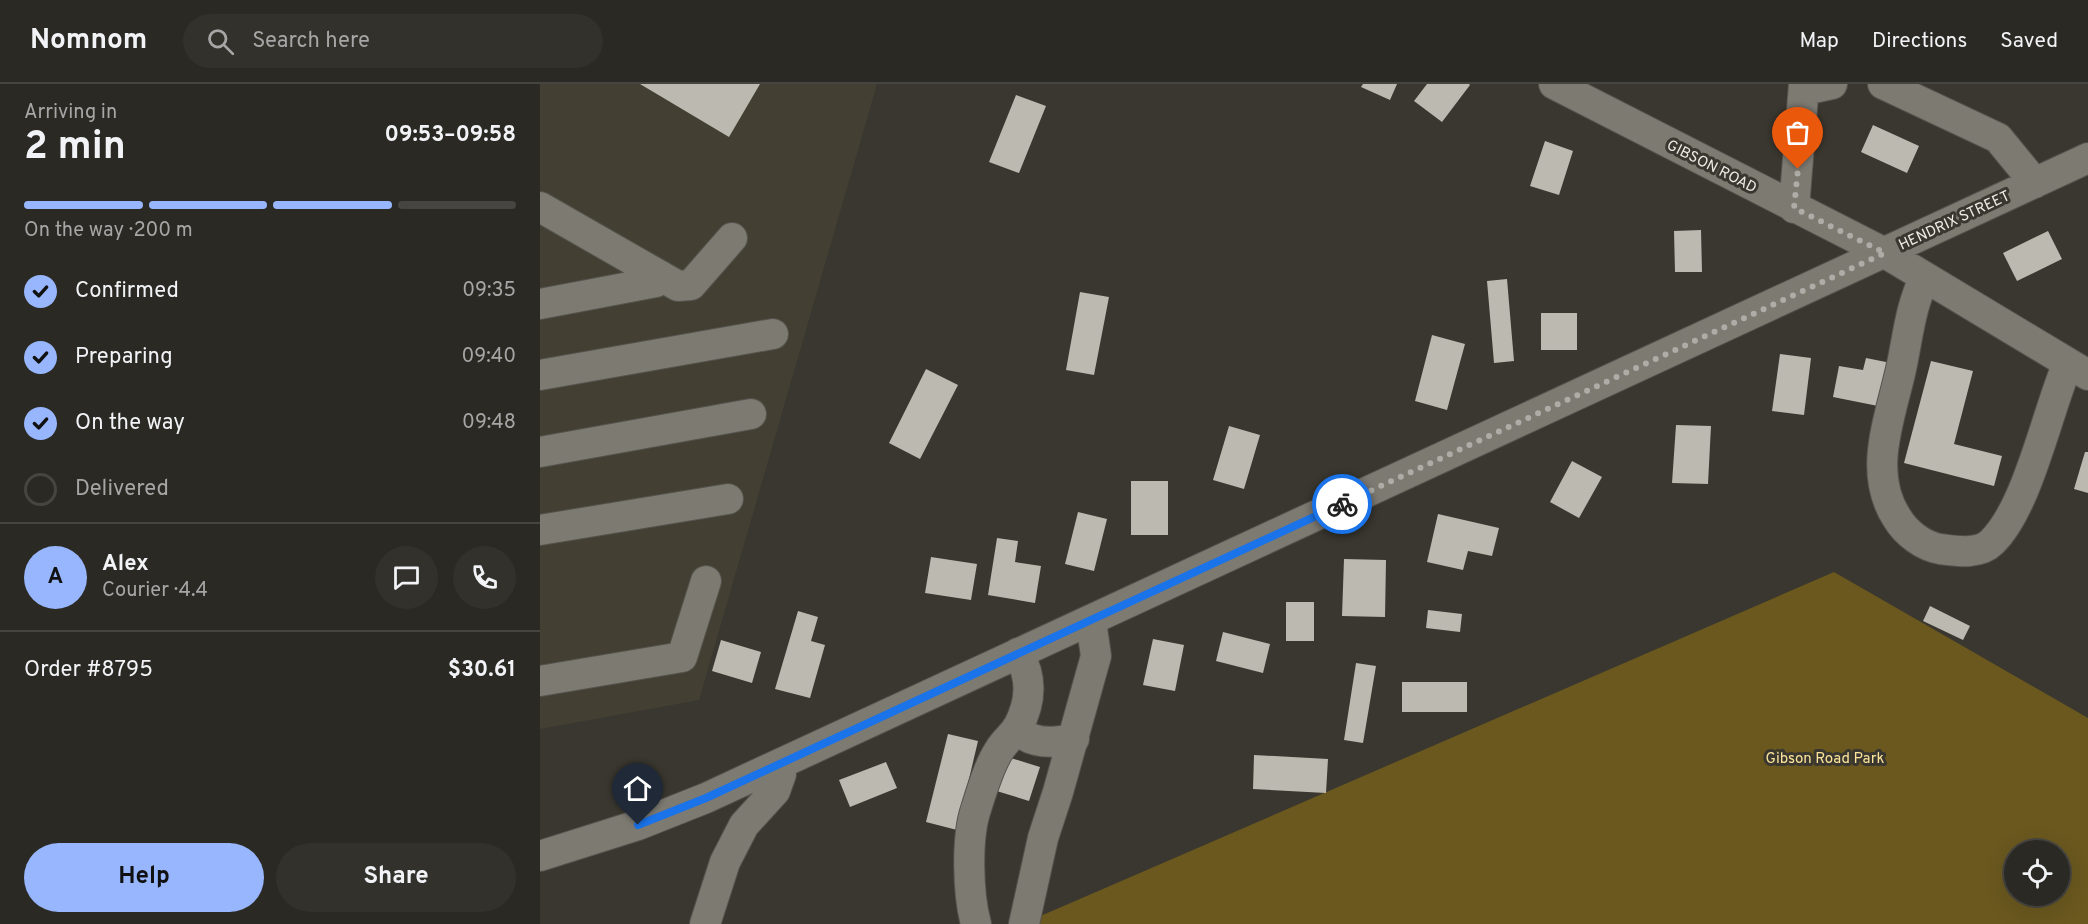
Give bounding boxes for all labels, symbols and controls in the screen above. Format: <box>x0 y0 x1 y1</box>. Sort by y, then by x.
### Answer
search box <box>183 14 603 68</box>
text: Nomnom <box>30 23 147 59</box>
icon: search <box>204 25 237 58</box>
text: Search here <box>252 28 370 55</box>
text: Map <box>1799 28 1839 55</box>
text: Directions <box>1872 28 1967 55</box>
text: Saved <box>2000 28 2058 55</box>
text: Arriving in <box>24 100 117 126</box>
pin <box>1772 107 1823 169</box>
icon: bag <box>1781 116 1814 149</box>
text: 09:53–09:58 <box>385 122 516 149</box>
text: 2 min <box>24 124 126 173</box>
street label: GIBSON ROAD <box>1663 136 1760 198</box>
street label: HENDRIX STREET <box>1896 187 2013 255</box>
text: On the way · 200 m <box>24 218 193 244</box>
icon: check <box>24 275 57 308</box>
text: Confirmed <box>75 278 179 305</box>
text: 09:35 <box>462 278 516 304</box>
icon: check <box>24 341 57 374</box>
text: Preparing <box>75 344 173 371</box>
text: 09:40 <box>461 344 516 370</box>
icon: check <box>24 407 57 440</box>
text: On the way <box>75 410 185 437</box>
text: 09:48 <box>462 410 516 436</box>
courier <box>1312 474 1372 534</box>
text: Delivered <box>75 476 169 503</box>
icon: bike <box>1326 488 1359 521</box>
button: chat <box>375 546 438 609</box>
button: phone <box>453 546 516 609</box>
text: Alex <box>102 551 149 578</box>
text: A <box>48 564 63 591</box>
text: Courier · 4.4 <box>102 578 208 604</box>
text: Order #8795 <box>24 657 153 684</box>
text: $30.61 <box>448 657 516 684</box>
park label: Gibson Road Park <box>1766 750 1884 769</box>
pin <box>612 763 663 825</box>
icon: home <box>621 772 654 805</box>
map controls <box>2004 840 2070 906</box>
button: locate <box>2004 840 2070 906</box>
button: Help <box>24 843 264 912</box>
button: Share <box>276 843 516 912</box>

